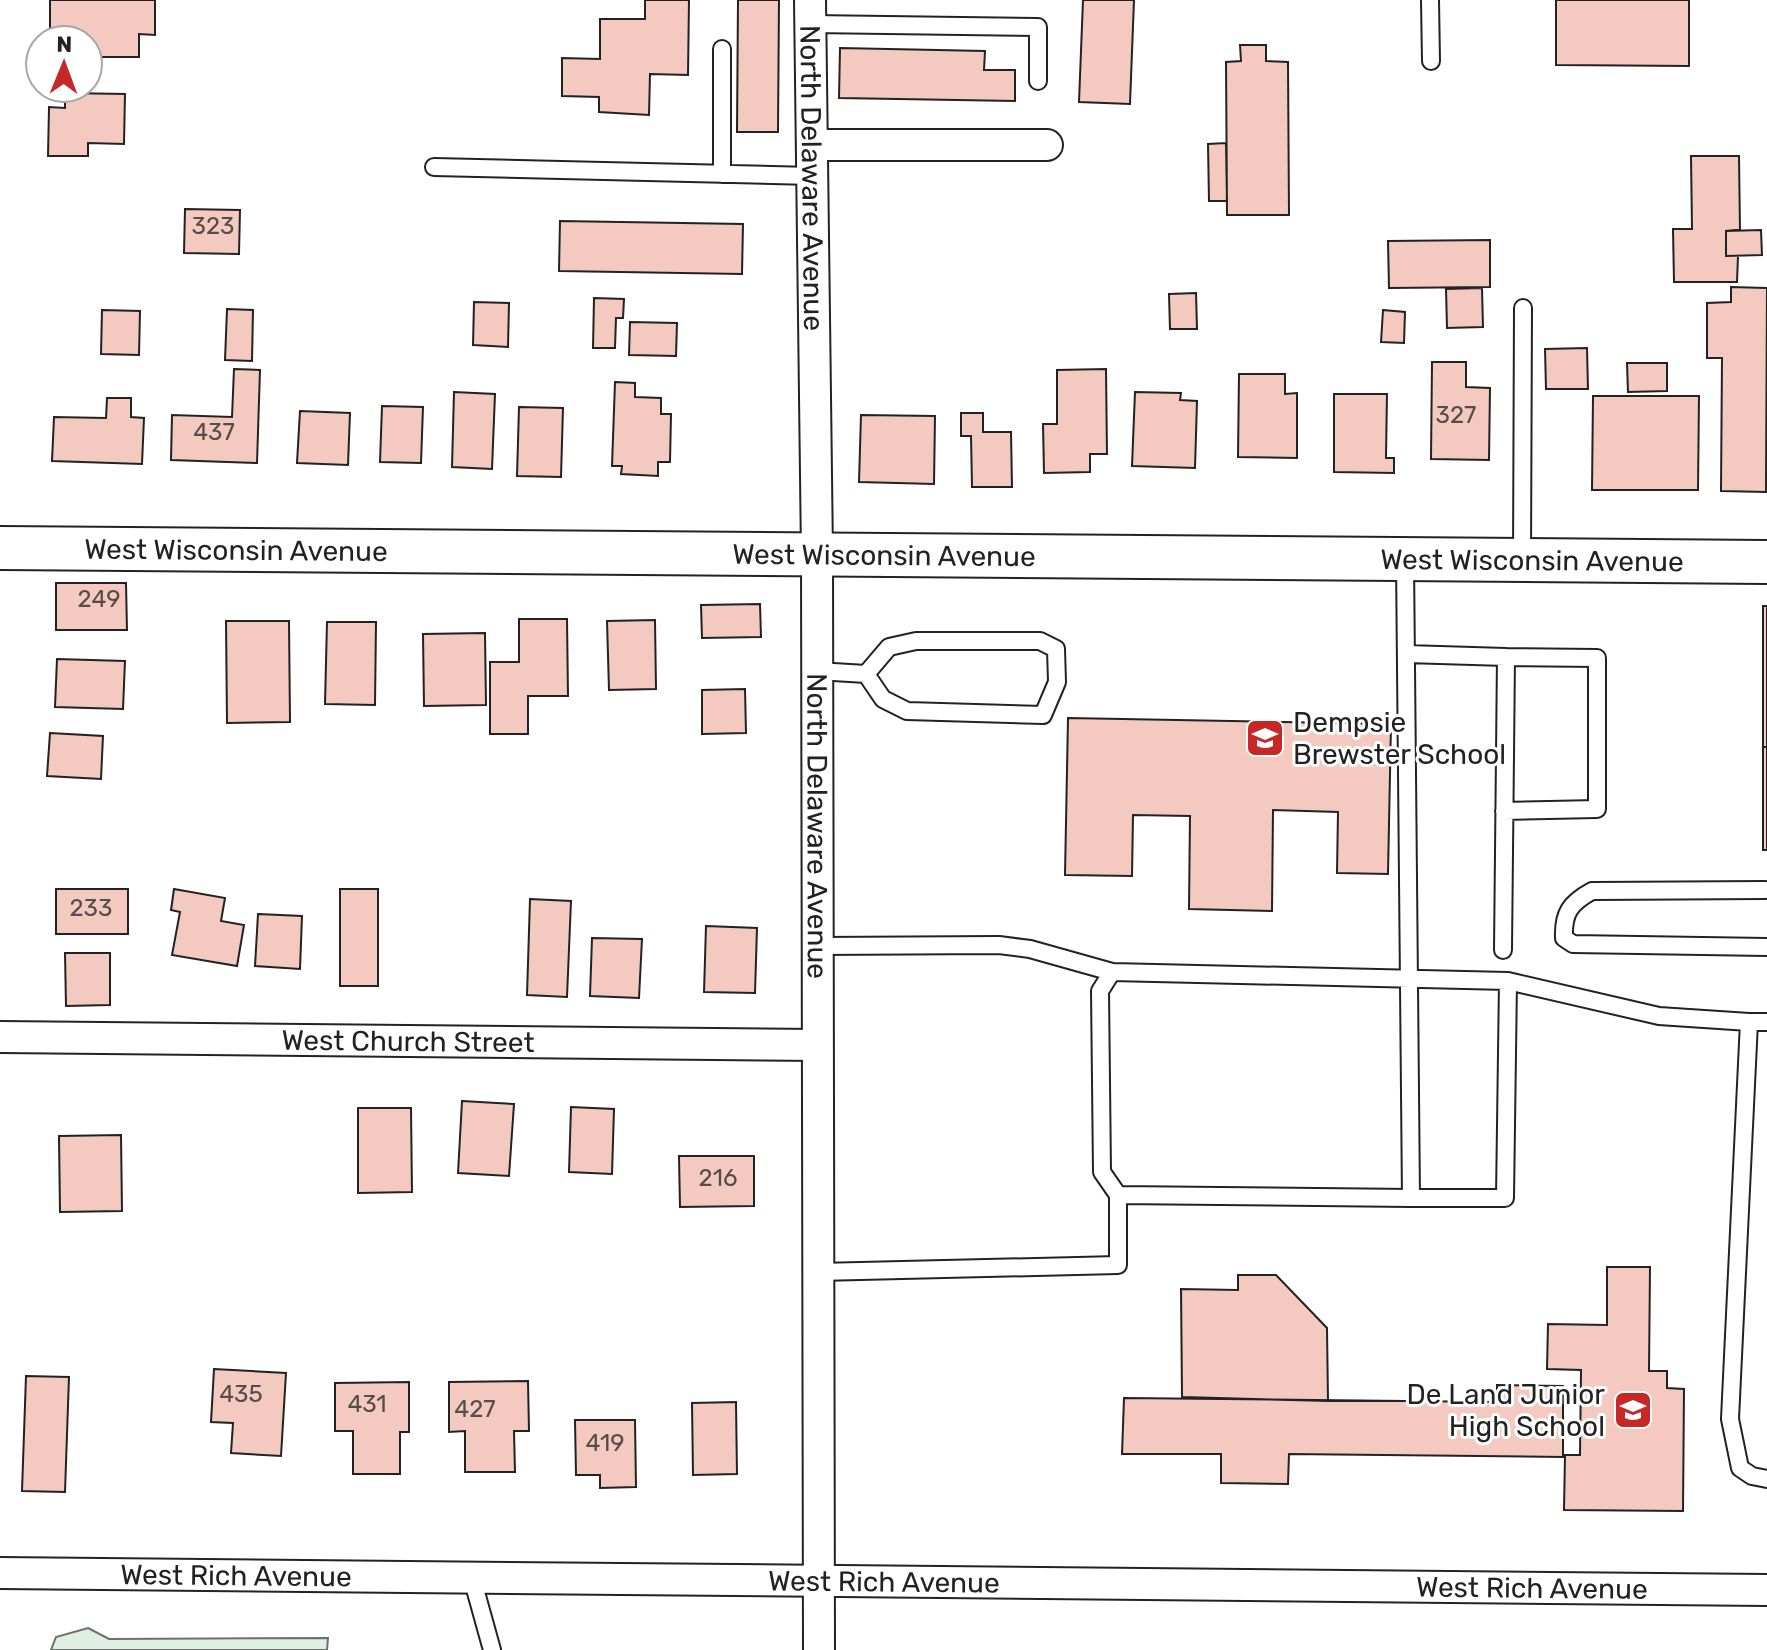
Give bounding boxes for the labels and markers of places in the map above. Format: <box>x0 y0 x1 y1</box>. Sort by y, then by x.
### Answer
place label: Dempsie Brewster School <box>1293 706 1506 771</box>
school or university icon: Dempsie Brewster School <box>1244 717 1286 759</box>
place label: De Land Junior High School <box>1407 1378 1605 1443</box>
school or university icon: De Land Junior High School <box>1612 1389 1654 1431</box>

